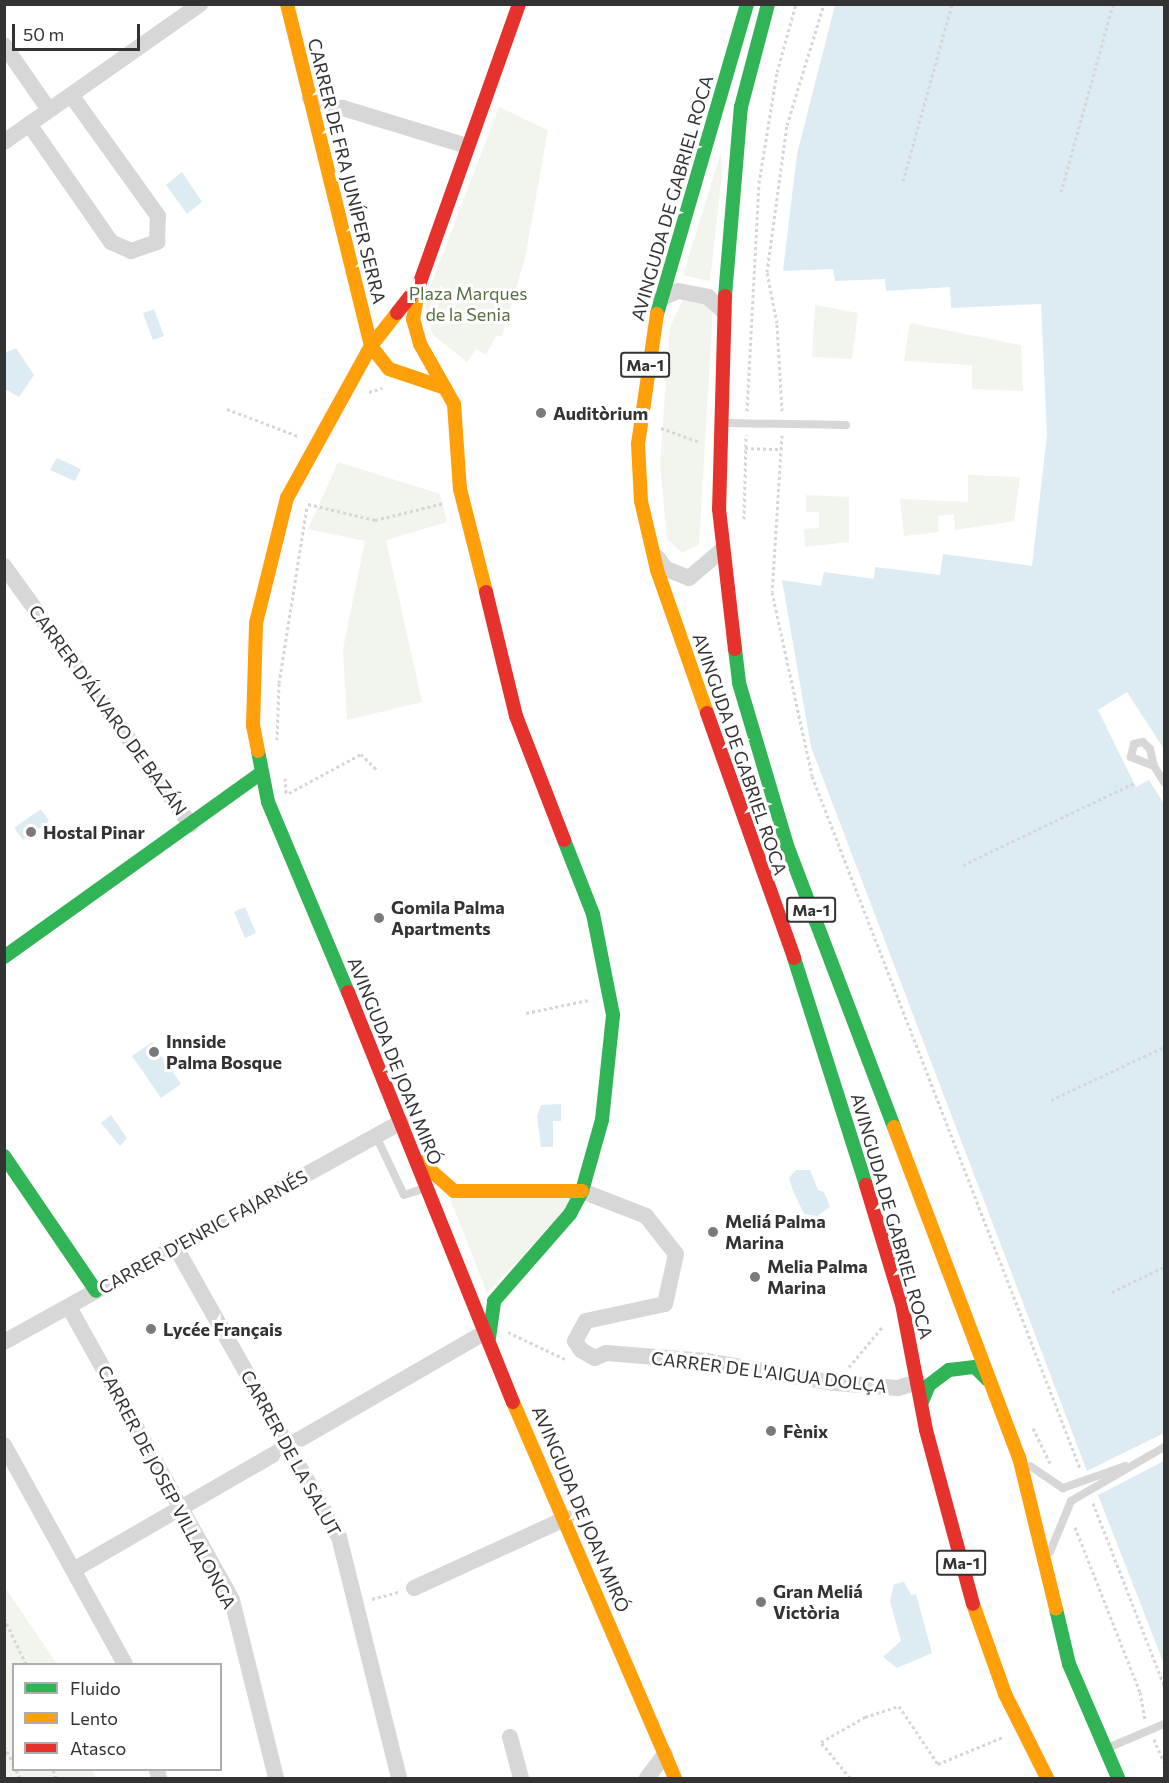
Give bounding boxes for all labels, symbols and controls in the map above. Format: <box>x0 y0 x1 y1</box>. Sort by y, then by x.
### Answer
scale bar <box>15 12 142 50</box>
text: 50 m <box>23 23 64 45</box>
street label: CARRER DE FRA JUNÍPER SERRA <box>304 36 390 306</box>
street label: AVINGUDA DE GABRIEL ROCA <box>627 73 717 323</box>
park label: Plaza Marques de la Senia <box>409 283 527 326</box>
road number: Ma-1 <box>620 352 670 378</box>
place label: Auditòrium <box>553 402 648 424</box>
marker: Auditòrium <box>534 406 548 420</box>
street label: CARRER D'ÁLVARO DE BAZÁN <box>24 600 192 820</box>
street label: AVINGUDA DE GABRIEL ROCA <box>688 630 792 878</box>
place label: Hostal Pinar <box>43 821 145 843</box>
marker: Hostal Pinar <box>24 825 38 839</box>
place label: Gomila Palma Apartments <box>391 897 505 940</box>
road number: Ma-1 <box>786 897 836 923</box>
marker: Gomila Palma Apartments <box>372 911 386 925</box>
street label: AVINGUDA DE JOAN MIRÓ <box>343 954 447 1168</box>
place label: Innside Palma Bosque <box>166 1031 282 1074</box>
marker: Innside Palma Bosque <box>147 1045 161 1059</box>
street label: AVINGUDA DE GABRIEL ROCA <box>847 1091 937 1341</box>
street label: CARRER D'ENRIC FAJARNÉS <box>95 1165 311 1299</box>
place label: Meliá Palma Marina <box>725 1211 826 1254</box>
marker: Meliá Palma Marina <box>706 1225 720 1239</box>
place label: Melia Palma Marina <box>767 1256 868 1298</box>
marker: Melia Palma Marina <box>748 1270 762 1284</box>
place label: Lycée Français <box>163 1318 282 1340</box>
marker: Lycée Français <box>144 1322 158 1336</box>
street label: CARRER DE L'AIGUA DOLÇA <box>650 1347 888 1397</box>
street label: CARRER DE JOSEP VILLALONGA <box>93 1362 241 1612</box>
street label: CARRER DE LA SALUT <box>236 1366 346 1540</box>
street label: AVINGUDA DE JOAN MIRÓ <box>528 1403 634 1615</box>
place label: Fènix <box>783 1420 828 1442</box>
marker: Fènix <box>764 1424 778 1438</box>
road number: Ma-1 <box>936 1550 986 1576</box>
place label: Gran Meliá Victòria <box>773 1581 863 1624</box>
marker: Gran Meliá Victòria <box>754 1595 768 1609</box>
legend <box>12 1663 222 1771</box>
text: Fluido <box>70 1677 121 1699</box>
text: Lento <box>70 1707 118 1729</box>
text: Atasco <box>70 1737 126 1759</box>

